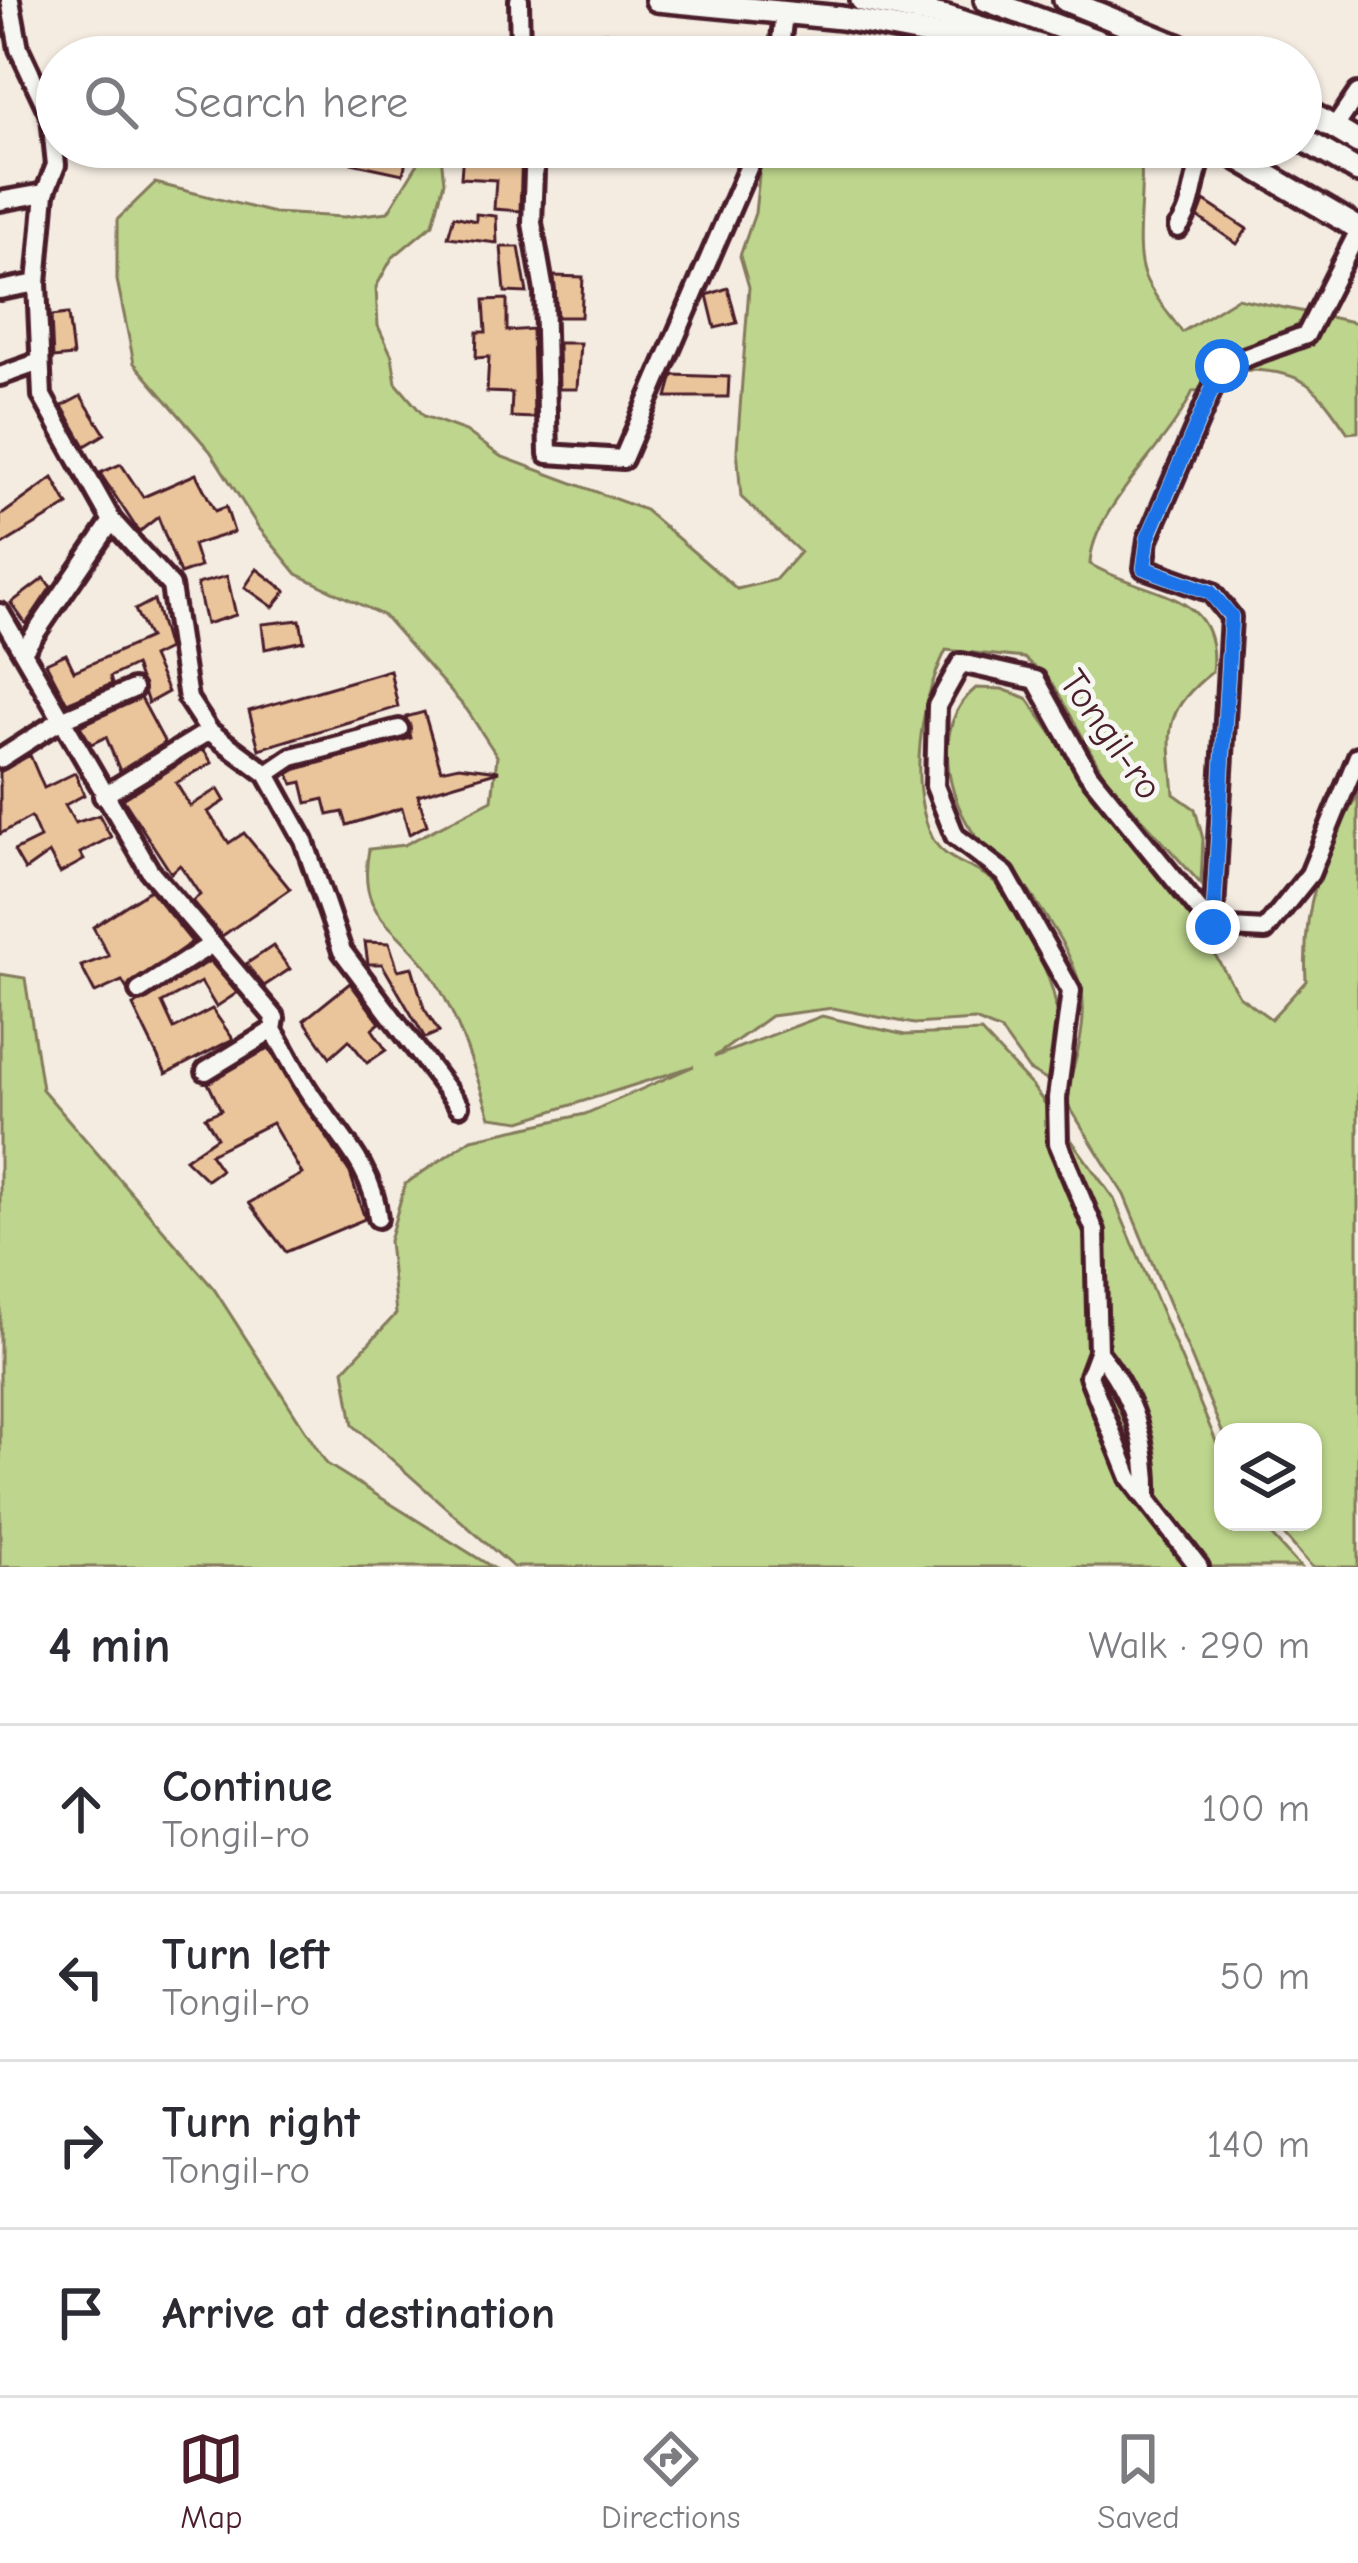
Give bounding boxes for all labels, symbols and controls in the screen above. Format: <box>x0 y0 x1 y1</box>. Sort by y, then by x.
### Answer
search box <box>36 36 1322 168</box>
icon: search <box>78 69 144 135</box>
text: Search here <box>174 76 408 128</box>
route start <box>1195 339 1249 393</box>
street label: Tongil-ro <box>1050 661 1172 808</box>
route end <box>1186 900 1240 954</box>
map controls <box>1214 1423 1322 1531</box>
button: layers <box>1214 1423 1322 1531</box>
text: 4 min <box>48 1616 171 1675</box>
text: Walk · 290 m <box>1088 1623 1310 1668</box>
text: Continue <box>162 1760 332 1812</box>
icon: ahead <box>48 1776 114 1842</box>
text: 100 m <box>1202 1786 1310 1831</box>
text: Tongil-ro <box>162 1812 310 1857</box>
text: Turn left <box>162 1928 329 1980</box>
icon: left <box>48 1944 114 2010</box>
text: 50 m <box>1220 1954 1310 1999</box>
text: Tongil-ro <box>162 1980 310 2025</box>
text: Turn right <box>162 2096 360 2148</box>
icon: right <box>48 2112 114 2178</box>
text: 140 m <box>1207 2122 1310 2167</box>
text: Tongil-ro <box>162 2148 310 2193</box>
icon: arrive <box>48 2280 114 2346</box>
text: Arrive at destination <box>162 2287 555 2339</box>
tab: Map <box>178 2426 244 2536</box>
tab: Directions <box>601 2426 741 2536</box>
tab: Saved <box>1097 2426 1180 2536</box>

